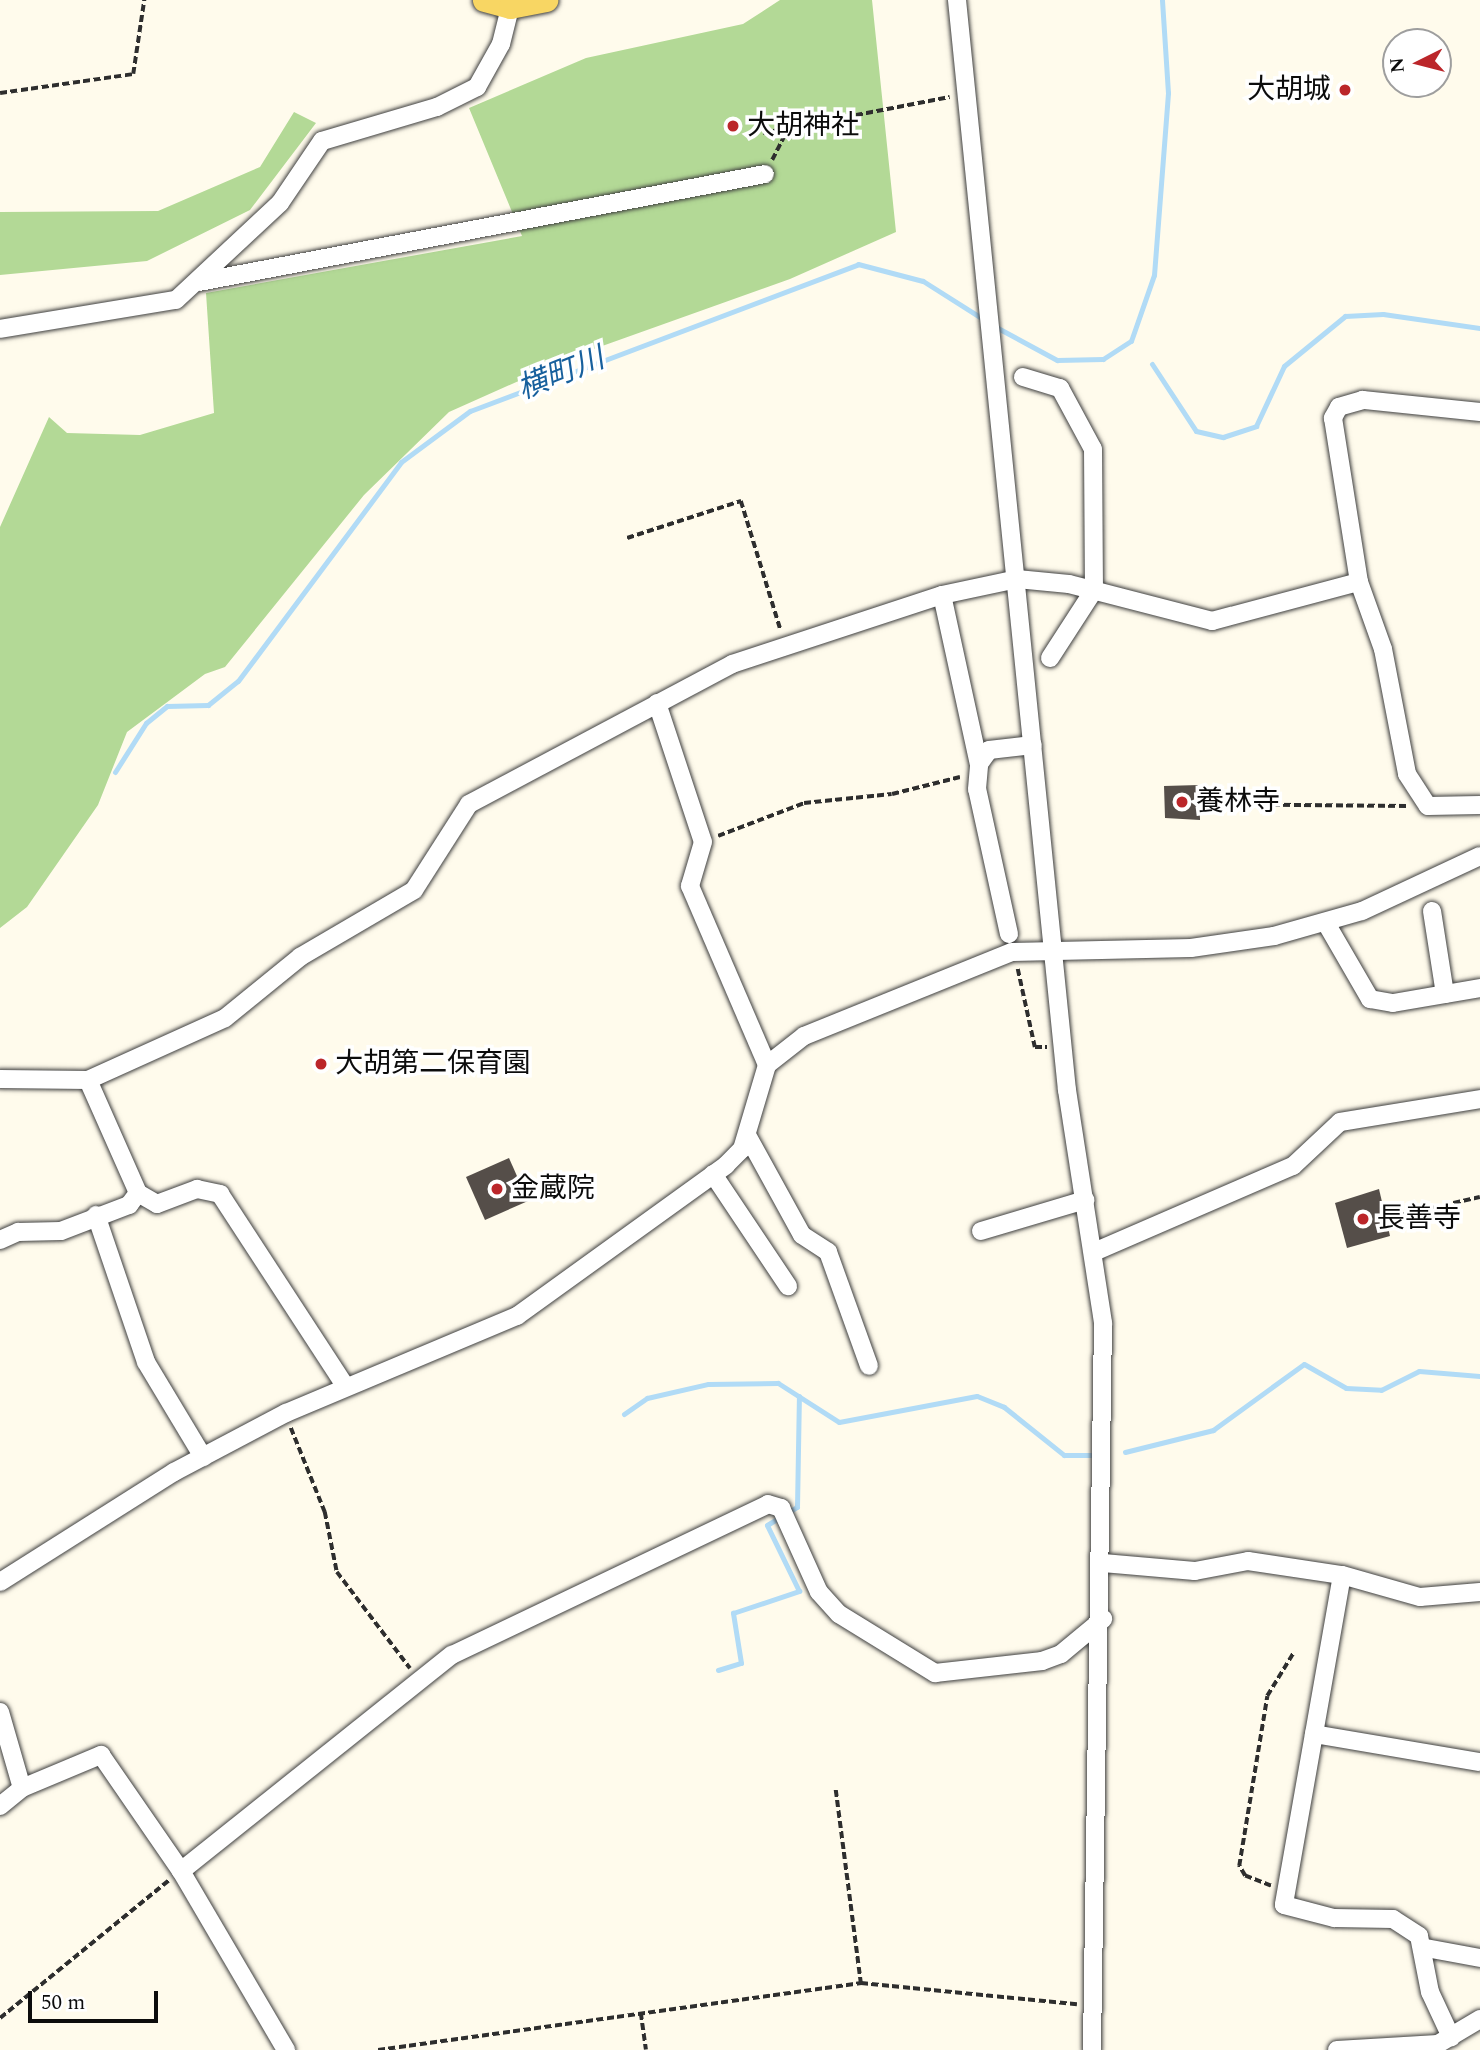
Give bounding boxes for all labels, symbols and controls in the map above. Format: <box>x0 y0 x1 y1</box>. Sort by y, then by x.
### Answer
north arrow <box>1382 28 1452 98</box>
text: N <box>1382 56 1413 74</box>
place label: 大胡城 <box>1247 73 1331 107</box>
marker: 大胡城 <box>1337 82 1353 98</box>
place label: 大胡神社 <box>747 109 859 143</box>
marker: 大胡神社 <box>725 118 741 134</box>
water label: 横町川 <box>513 340 609 408</box>
place label: 養林寺 <box>1196 785 1280 819</box>
marker: 養林寺 <box>1174 794 1190 810</box>
place label: 大胡第二保育園 <box>335 1047 531 1081</box>
marker: 大胡第二保育園 <box>313 1056 329 1072</box>
place label: 金蔵院 <box>511 1172 595 1206</box>
marker: 金蔵院 <box>489 1181 505 1197</box>
place label: 長善寺 <box>1377 1202 1461 1236</box>
marker: 長善寺 <box>1355 1211 1371 1227</box>
scale bar <box>32 1976 161 2020</box>
text: 50 m <box>41 1987 85 2019</box>

